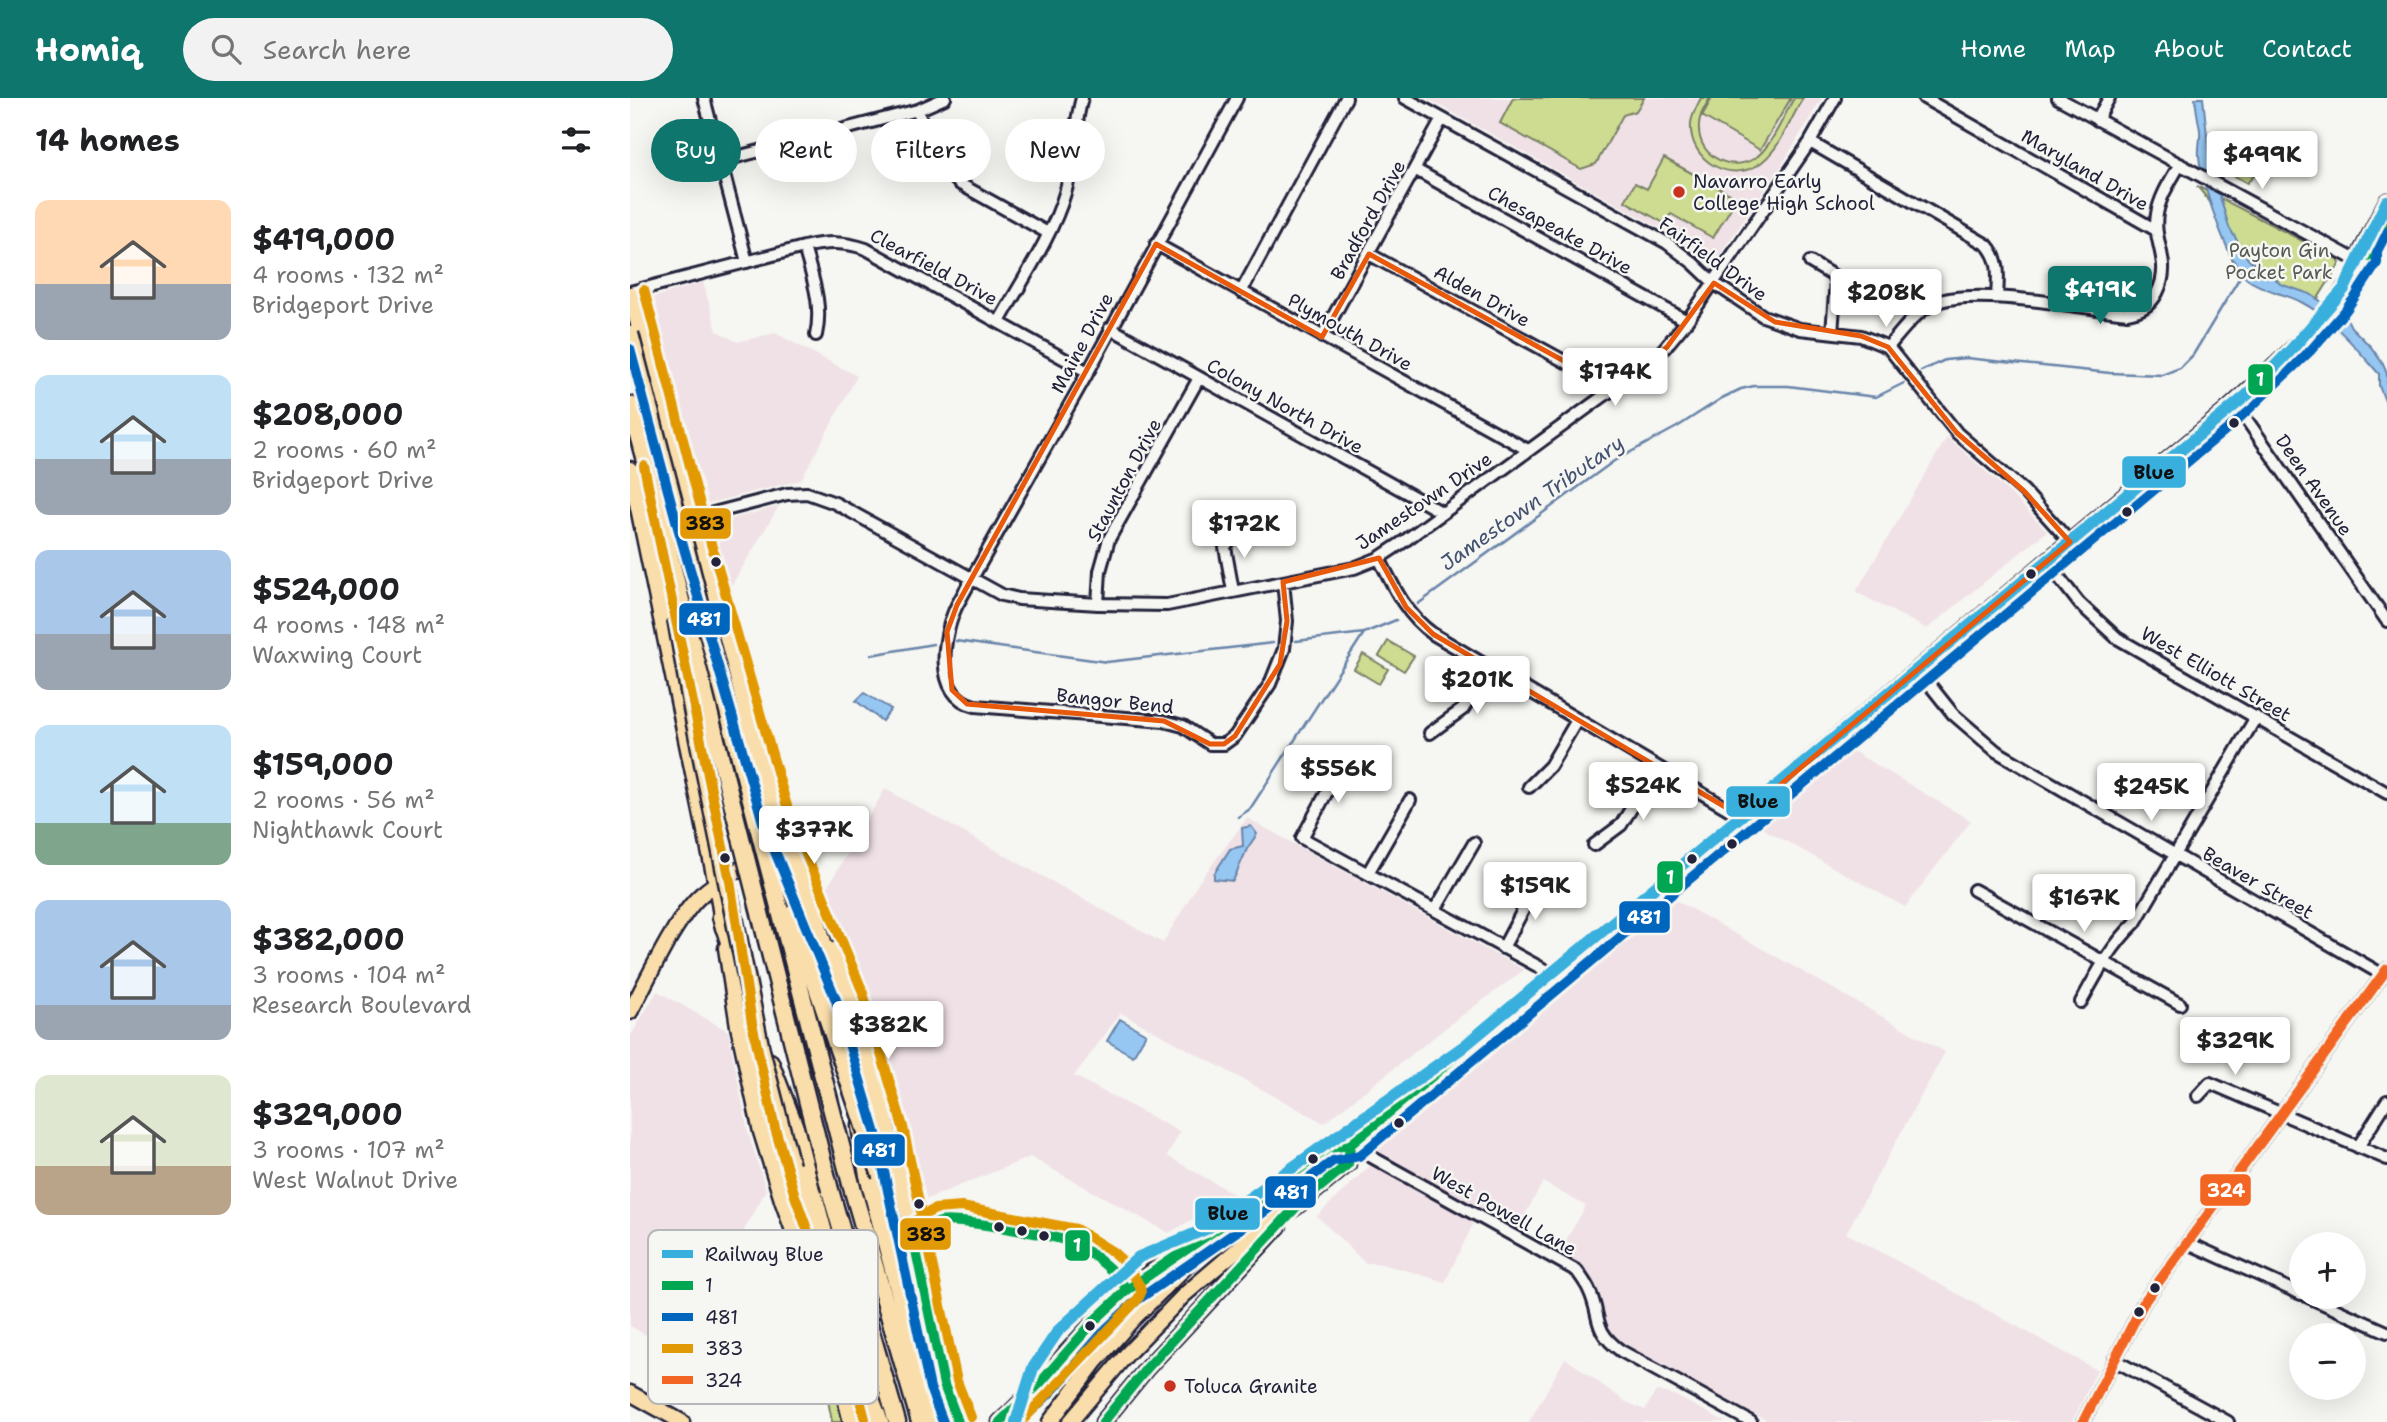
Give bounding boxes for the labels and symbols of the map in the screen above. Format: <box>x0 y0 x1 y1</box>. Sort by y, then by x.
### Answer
street label: Maryland Drive <box>2017 123 2153 217</box>
pin: $499K <box>2213 132 2311 191</box>
street label: Bradford Drive <box>1325 156 1411 284</box>
place label: Navarro Early College High School <box>1693 169 1875 216</box>
street label: Chesapeake Drive <box>1483 180 1637 280</box>
marker: Navarro Early College High School <box>1671 184 1687 200</box>
street label: Fairfield Drive <box>1654 211 1772 307</box>
street label: Clearfield Drive <box>866 223 1002 311</box>
park label: Payton Gin Pocket Park <box>2225 238 2333 285</box>
street label: Alden Drive <box>1429 259 1535 333</box>
pin: $419K <box>2051 266 2149 326</box>
pin: $208K <box>1837 270 1935 329</box>
street label: Plymouth Drive <box>1283 287 1417 377</box>
street label: Maine Drive <box>1045 288 1119 398</box>
pin: $174K <box>1566 348 1664 408</box>
street label: Colony North Drive <box>1202 353 1368 459</box>
line badge: 1 <box>2247 363 2274 396</box>
text: 1 <box>2256 367 2264 392</box>
street label: Staunton Drive <box>1081 414 1167 546</box>
unlabelled marker <box>2227 416 2241 430</box>
water label: Jamestown Tributary <box>1434 429 1630 577</box>
street label: Deen Avenue <box>2270 429 2358 541</box>
street label: Jamestown Drive <box>1351 446 1497 556</box>
line badge: Blue <box>2121 455 2187 489</box>
text: Blue <box>2133 460 2175 485</box>
pin: $172K <box>1195 500 1293 560</box>
unlabelled marker <box>2120 505 2134 519</box>
line badge: 383 <box>679 507 732 540</box>
text: 383 <box>685 511 725 536</box>
unlabelled marker <box>709 555 723 569</box>
unlabelled marker <box>2024 567 2038 581</box>
line badge: 481 <box>678 602 731 636</box>
text: 481 <box>687 607 721 632</box>
street label: West Elliott Street <box>2136 621 2296 727</box>
pin: $201K <box>1428 656 1526 716</box>
street label: Bangor Bend <box>1055 682 1175 720</box>
pin: $556K <box>1289 746 1387 805</box>
pin: $524K <box>1594 762 1692 822</box>
pin: $245K <box>2102 764 2200 823</box>
line badge: Blue <box>1725 785 1791 818</box>
text: Blue <box>1737 789 1779 814</box>
pin: $377K <box>765 806 863 866</box>
unlabelled marker <box>1725 837 1739 851</box>
street label: Beaver Street <box>2198 841 2318 925</box>
unlabelled marker <box>718 851 732 865</box>
unlabelled marker <box>1685 852 1699 866</box>
line badge: 1 <box>1656 860 1684 894</box>
pin: $159K <box>1486 862 1584 922</box>
text: 1 <box>1666 865 1674 890</box>
pin: $167K <box>2035 874 2133 934</box>
line badge: 481 <box>1618 900 1671 934</box>
text: 481 <box>1627 905 1661 930</box>
pin: $382K <box>839 1002 937 1061</box>
pin: $329K <box>2186 1018 2284 1077</box>
unlabelled marker <box>1392 1116 1406 1130</box>
line badge: 481 <box>853 1133 906 1167</box>
text: 481 <box>862 1138 896 1163</box>
unlabelled marker <box>1306 1152 1320 1166</box>
street label: West Powell Lane <box>1427 1161 1581 1261</box>
line badge: 324 <box>2199 1173 2252 1207</box>
line badge: 481 <box>1264 1175 1317 1209</box>
text: 324 <box>2207 1178 2246 1203</box>
text: 481 <box>1274 1180 1308 1205</box>
unlabelled marker <box>912 1197 926 1211</box>
line badge: Blue <box>1194 1197 1261 1231</box>
text: Blue <box>1207 1201 1249 1226</box>
line badge: 383 <box>899 1217 952 1251</box>
unlabelled marker <box>992 1220 1006 1234</box>
text: 383 <box>906 1222 946 1247</box>
unlabelled marker <box>1015 1224 1029 1238</box>
unlabelled marker <box>1037 1229 1051 1243</box>
line badge: 1 <box>1064 1229 1091 1262</box>
legend <box>648 1230 878 1404</box>
text: 1 <box>1073 1233 1081 1258</box>
text: Railway Blue <box>705 1242 824 1267</box>
text: 1 <box>705 1273 713 1298</box>
unlabelled marker <box>2148 1281 2162 1295</box>
text: 481 <box>705 1305 738 1330</box>
unlabelled marker <box>2132 1305 2146 1319</box>
unlabelled marker <box>1083 1319 1097 1333</box>
text: 383 <box>705 1336 743 1361</box>
text: 324 <box>705 1368 742 1393</box>
place label: Toluca Granite <box>1184 1374 1318 1399</box>
marker: Toluca Granite <box>1162 1378 1178 1394</box>

